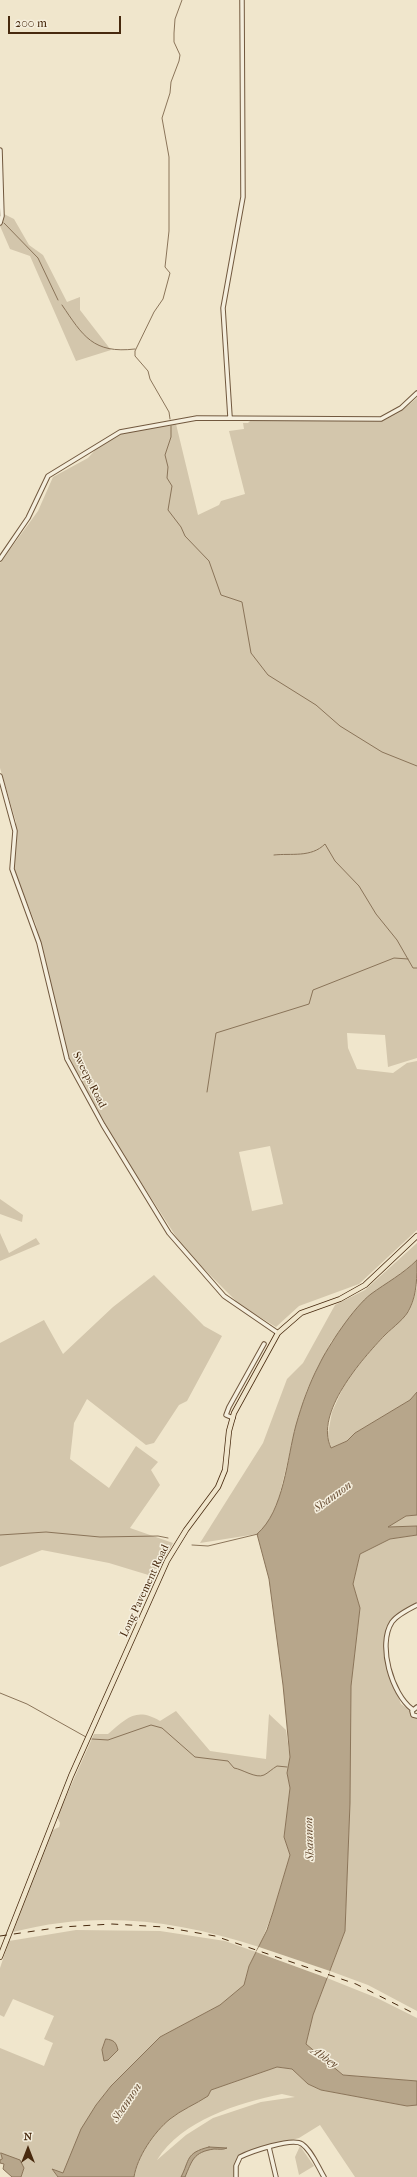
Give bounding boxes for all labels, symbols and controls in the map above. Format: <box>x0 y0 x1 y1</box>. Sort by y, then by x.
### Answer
scale bar <box>10 8 123 34</box>
text: 200 m <box>15 16 47 30</box>
street label: Sweeps Road <box>69 1050 109 1110</box>
water label: Shannon <box>311 1478 355 1516</box>
street label: Long Pavement Road <box>118 1543 172 1639</box>
water label: Shannon <box>302 1817 318 1861</box>
water label: Abbey <box>308 2044 340 2072</box>
water label: Shannon <box>109 2081 145 2125</box>
north arrow <box>8 2129 48 2169</box>
text: N <box>24 2130 32 2143</box>

